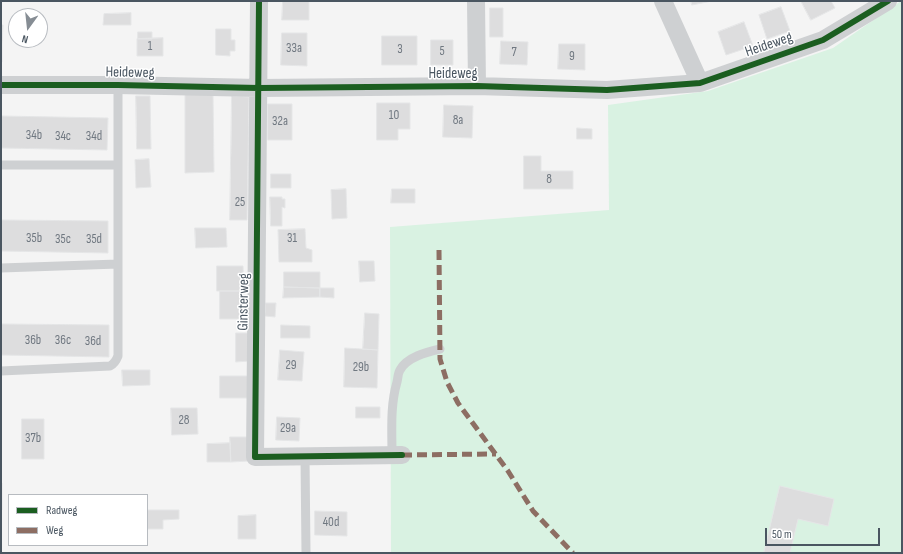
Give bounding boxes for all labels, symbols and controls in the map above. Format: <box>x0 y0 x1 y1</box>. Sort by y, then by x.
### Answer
north arrow <box>8 8 48 48</box>
street label: Heideweg <box>743 29 795 61</box>
text: N <box>21 32 30 46</box>
house number: 1 <box>148 39 152 55</box>
house number: 33a <box>286 41 302 57</box>
house number: 3 <box>397 42 403 58</box>
house number: 5 <box>439 44 445 60</box>
house number: 7 <box>511 45 517 61</box>
house number: 9 <box>569 49 575 65</box>
street label: Heideweg <box>105 64 155 82</box>
street label: Heideweg <box>428 65 478 83</box>
house number: 10 <box>389 108 399 124</box>
house number: 8a <box>453 113 463 129</box>
house number: 32a <box>272 114 288 130</box>
house number: 34b <box>26 128 42 144</box>
house number: 34c <box>55 129 71 145</box>
house number: 34d <box>86 129 102 145</box>
house number: 8 <box>546 172 552 188</box>
house number: 25 <box>235 195 245 211</box>
house number: 35b <box>26 231 42 247</box>
house number: 31 <box>287 231 297 247</box>
house number: 35c <box>55 232 71 248</box>
house number: 35d <box>86 232 102 248</box>
street label: Ginsterweg <box>234 273 254 331</box>
house number: 36b <box>25 333 41 349</box>
house number: 36c <box>55 333 71 349</box>
house number: 36d <box>85 334 101 350</box>
house number: 29 <box>285 358 297 374</box>
house number: 29b <box>353 360 369 376</box>
house number: 28 <box>178 413 190 429</box>
house number: 29a <box>280 421 296 437</box>
house number: 37b <box>25 431 41 447</box>
legend <box>8 494 148 546</box>
text: Radweg <box>46 503 77 518</box>
house number: 40d <box>323 515 339 531</box>
scale bar <box>767 520 882 546</box>
text: Weg <box>46 523 63 538</box>
text: 50 m <box>772 527 792 542</box>

